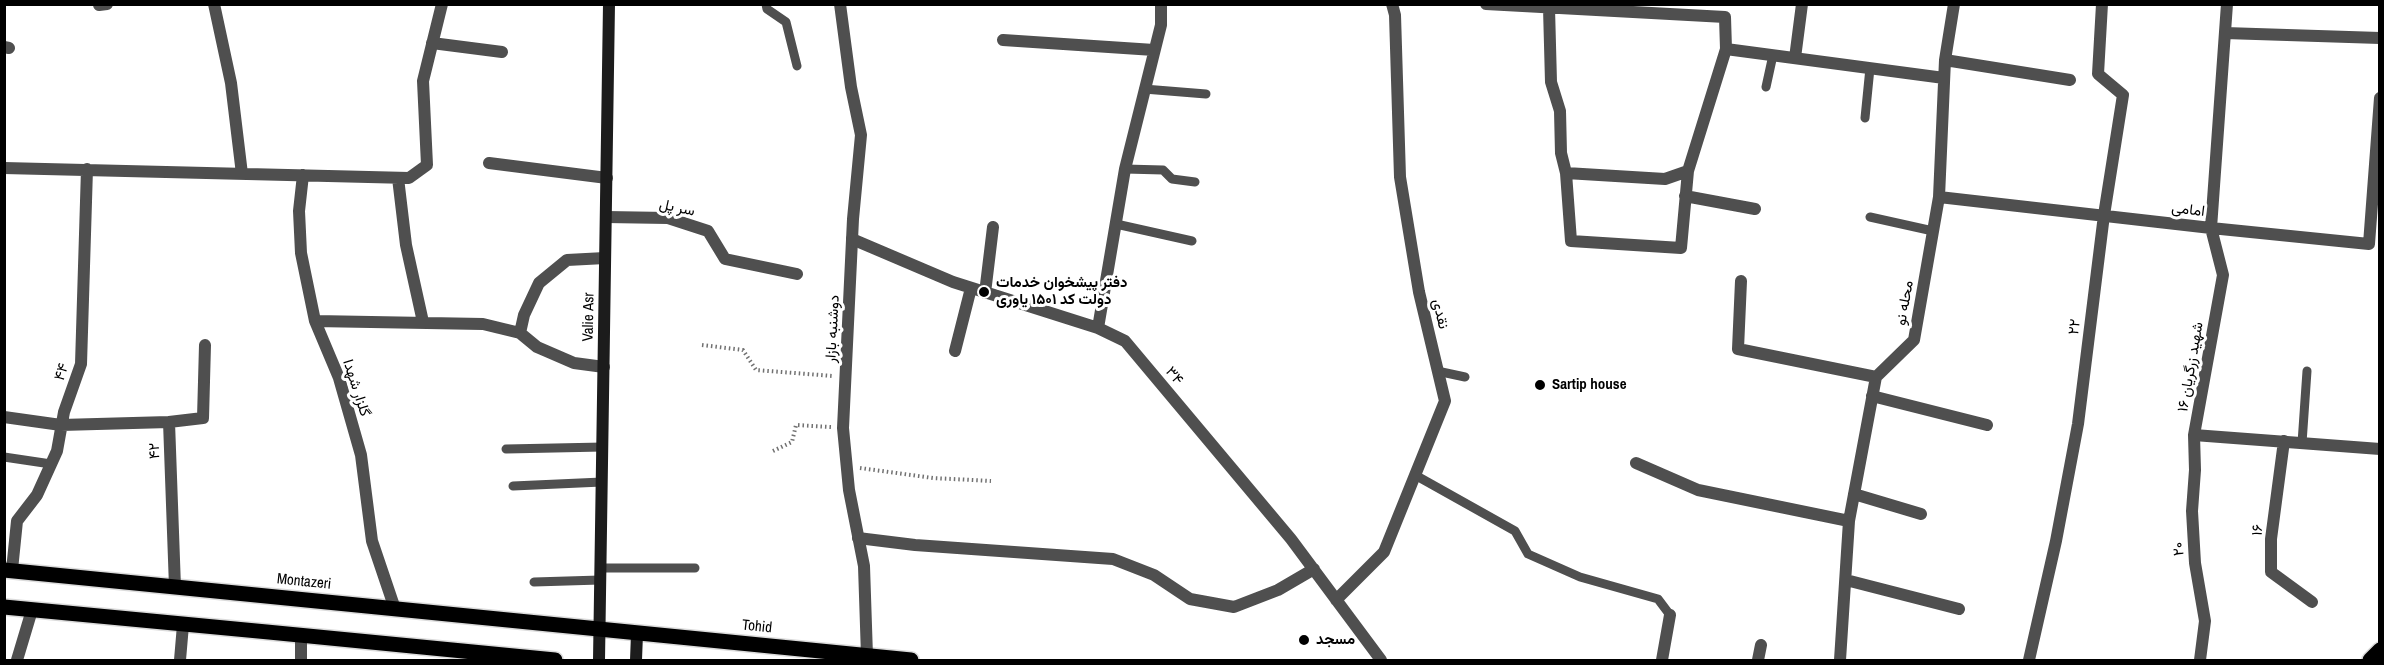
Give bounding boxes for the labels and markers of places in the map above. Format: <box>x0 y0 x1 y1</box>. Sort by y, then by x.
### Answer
place label: دفتر پیشخوان خدمات دولت کد ۱۵۰۱ یاوری <box>996 274 1127 309</box>
marker: دفتر پیشخوان خدمات دولت کد ۱۵۰۱ یاوری <box>977 285 991 299</box>
place label: Sartip house <box>1552 376 1627 394</box>
marker: Sartip house <box>1533 378 1547 392</box>
place label: مسجد <box>1316 631 1355 649</box>
marker: مسجد <box>1297 633 1311 647</box>

